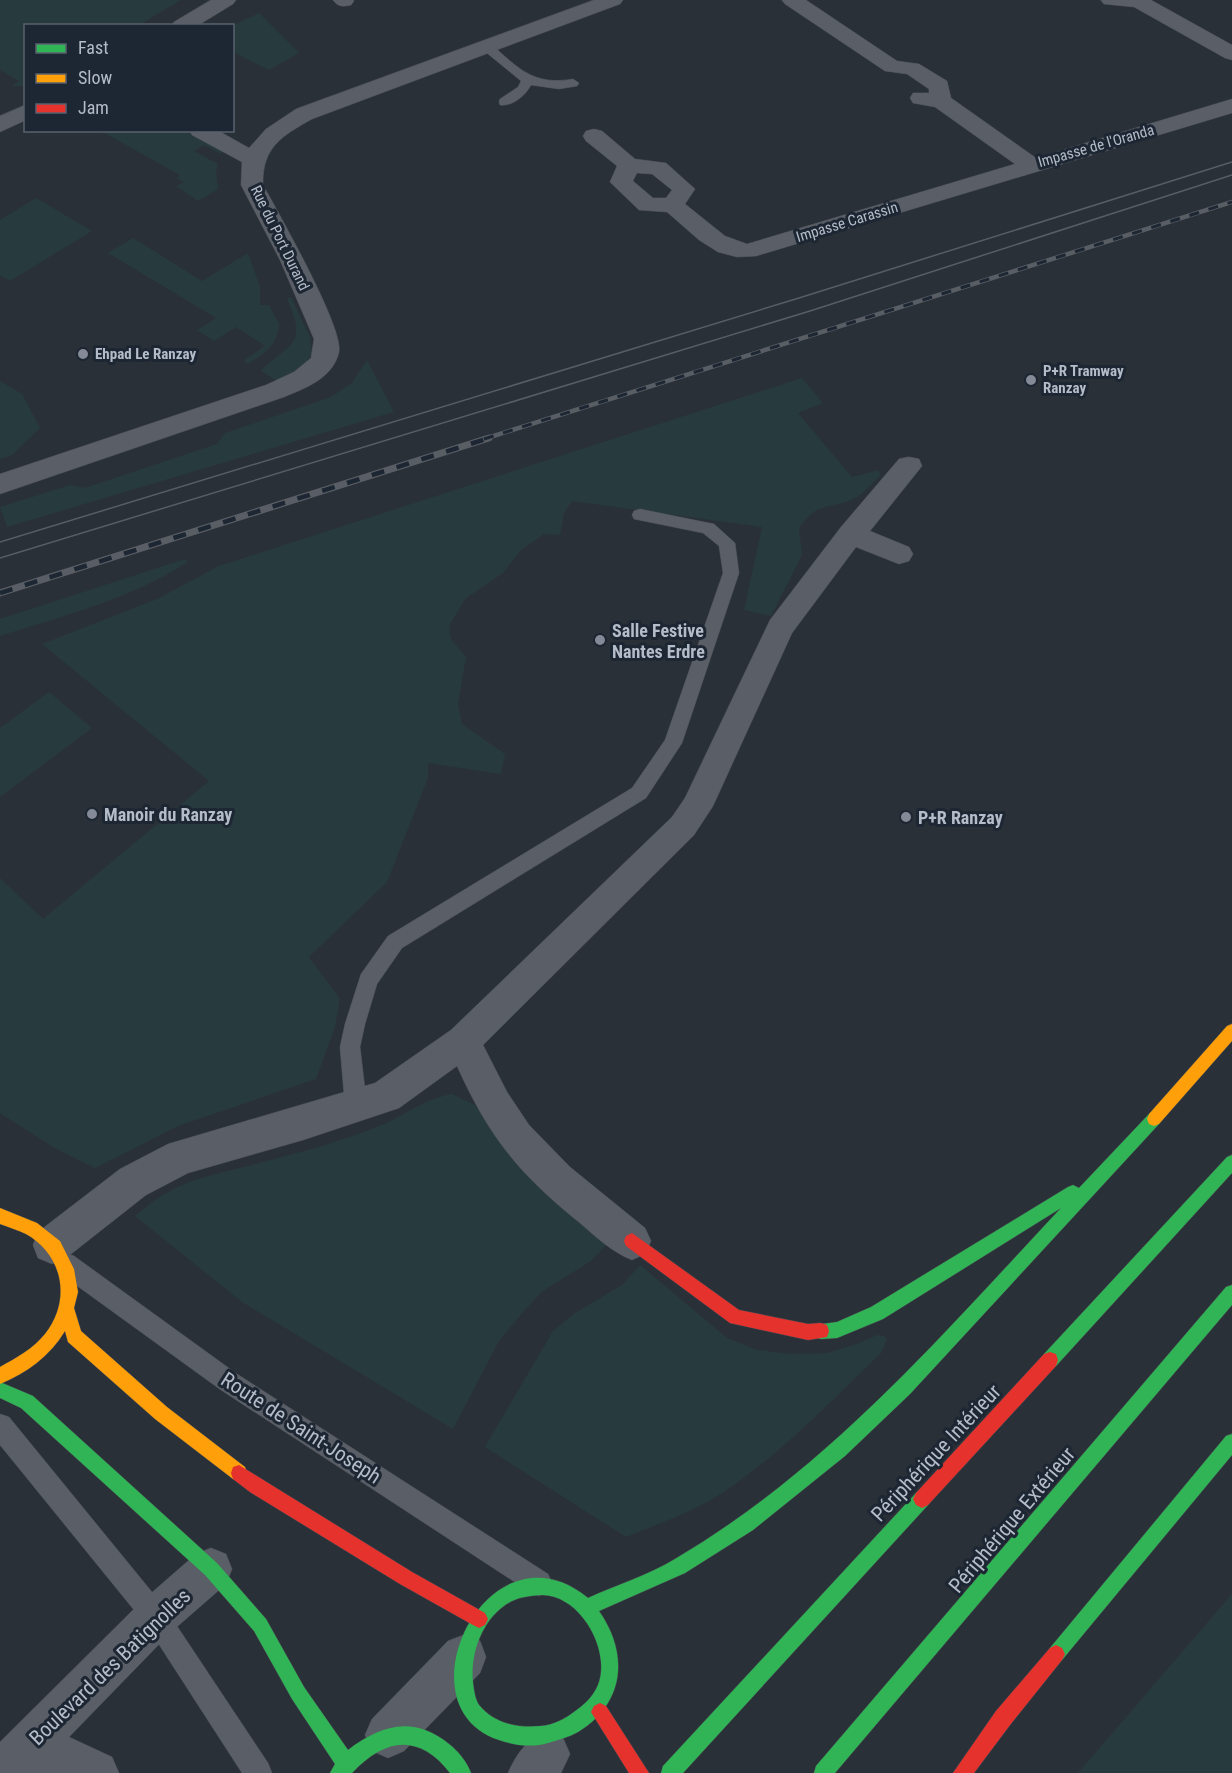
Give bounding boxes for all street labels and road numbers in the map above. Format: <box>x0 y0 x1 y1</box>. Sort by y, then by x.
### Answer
street label: Impasse de l'Oranda <box>1036 121 1156 171</box>
street label: Rue du Port Durand <box>247 183 313 293</box>
street label: Impasse Carassin <box>794 198 900 246</box>
street label: Route de Saint-Joseph <box>217 1367 385 1489</box>
street label: Périphérique Intérieur <box>866 1380 1006 1526</box>
street label: Périphérique Extérieur <box>944 1442 1080 1598</box>
street label: Boulevard des Batignolles <box>25 1584 195 1750</box>

